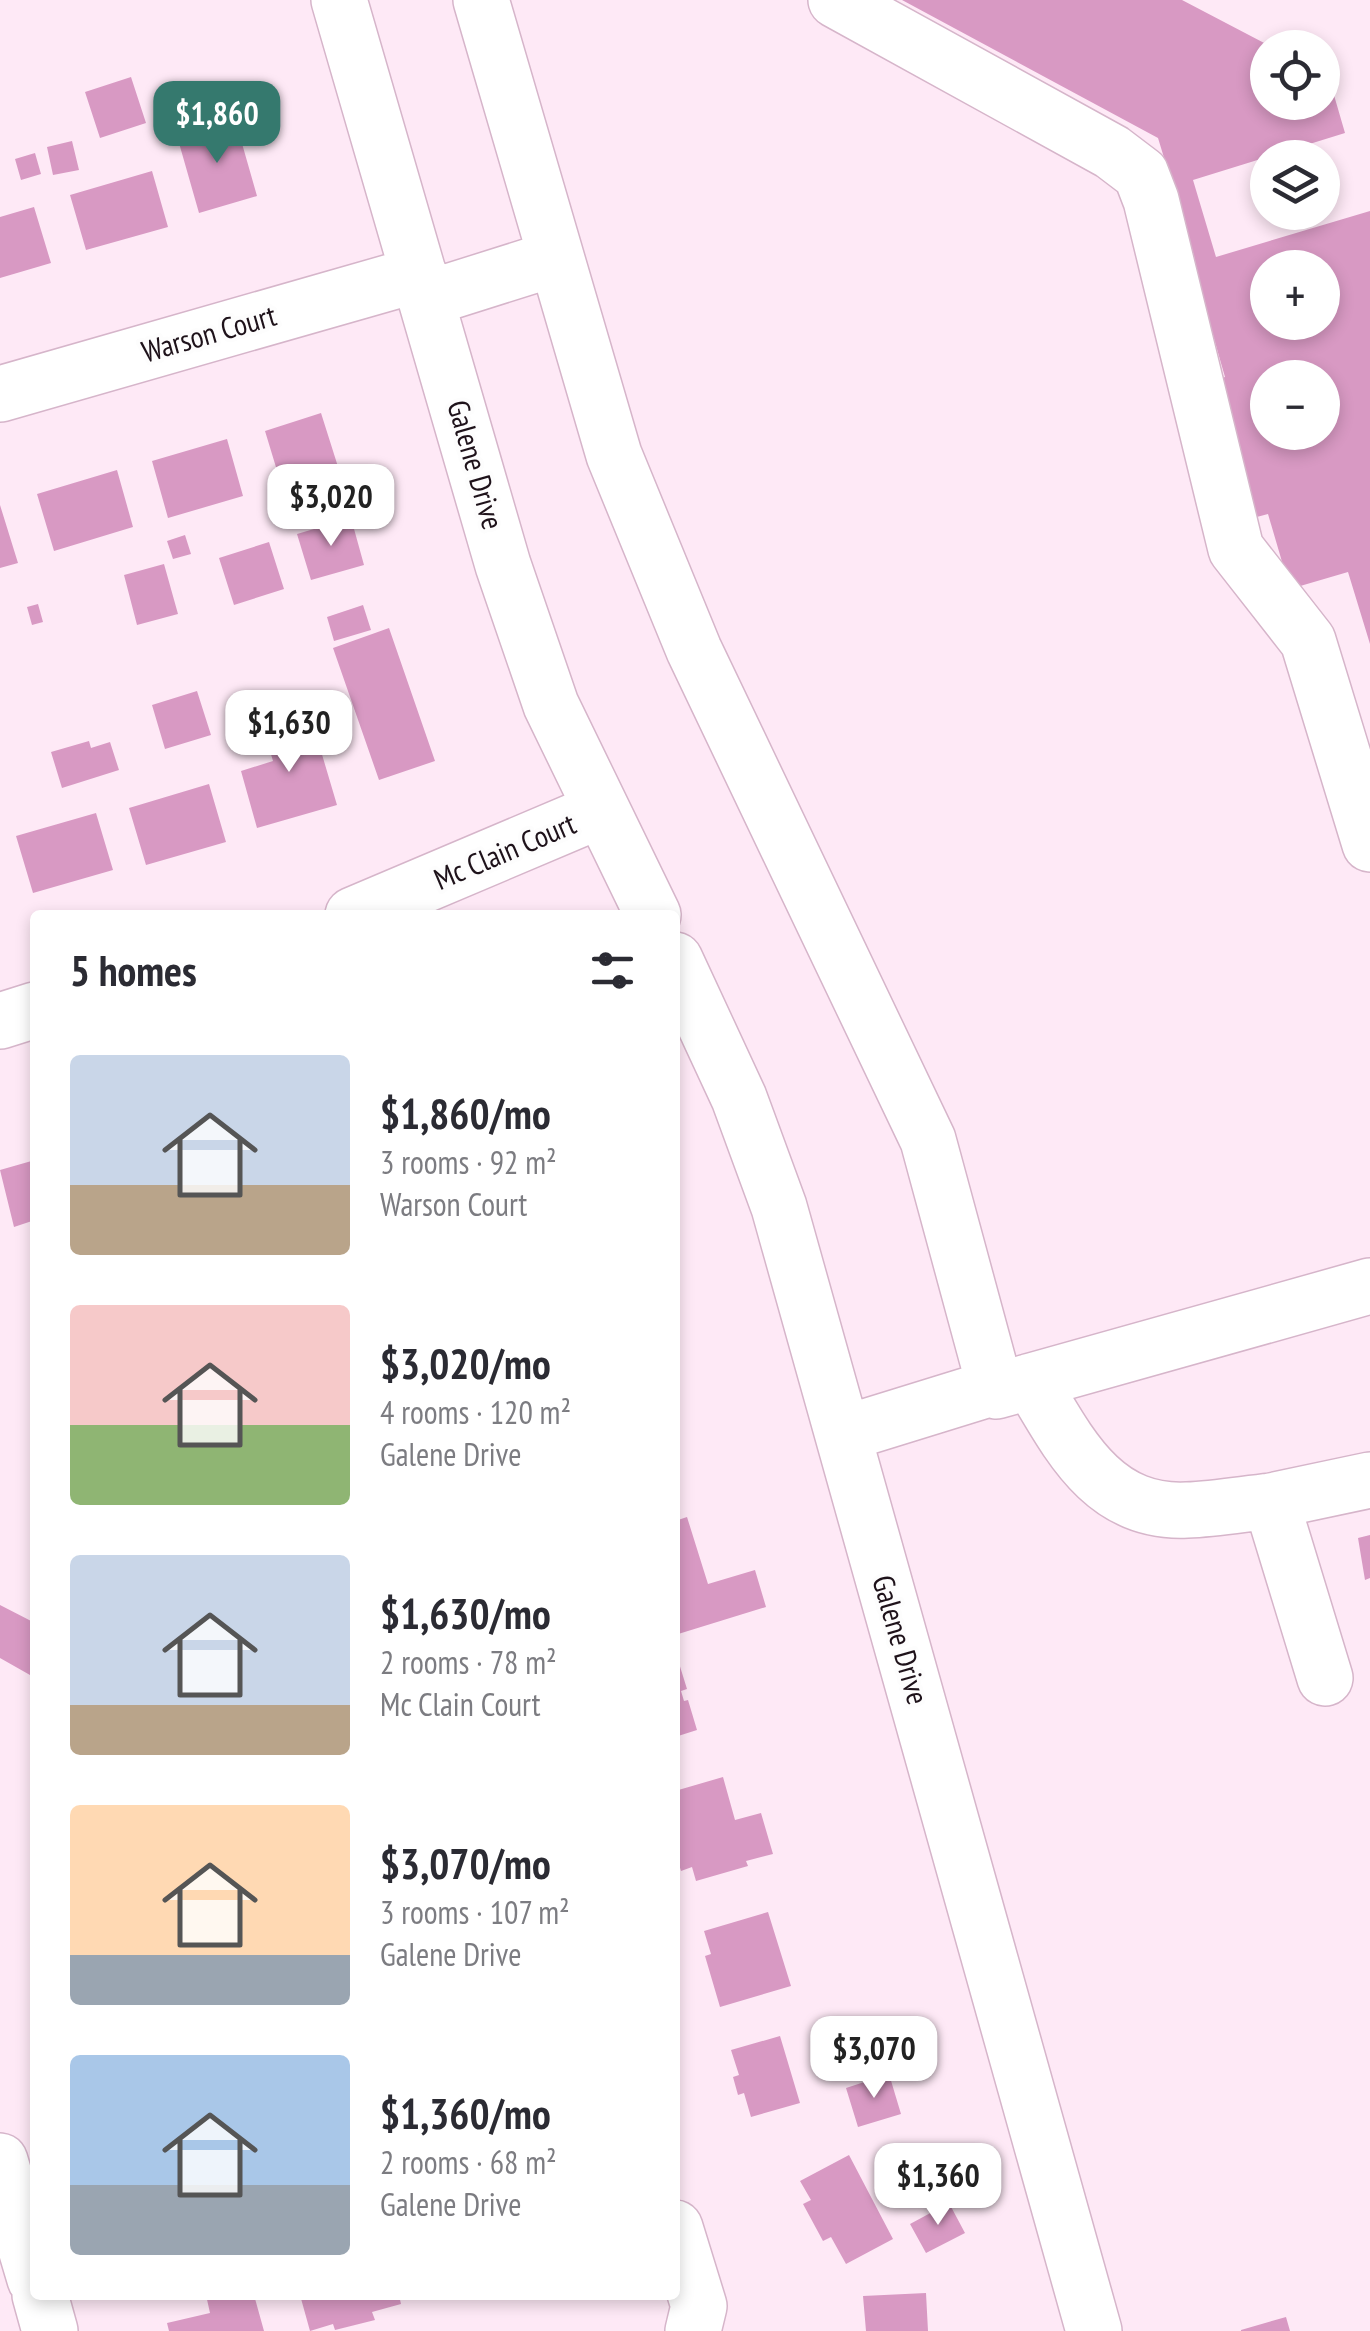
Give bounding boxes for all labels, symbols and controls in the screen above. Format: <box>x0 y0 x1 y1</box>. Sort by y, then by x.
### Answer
map controls <box>1250 30 1340 450</box>
button: locate <box>1250 30 1340 120</box>
pin: $1,860 <box>136 81 298 166</box>
text: $1,860 <box>175 92 259 134</box>
button: layers <box>1250 140 1340 230</box>
button: + <box>1250 250 1340 340</box>
street label: Warson Court <box>137 295 281 370</box>
button: − <box>1250 360 1340 450</box>
street label: Galene Drive <box>439 395 513 534</box>
pin: $3,020 <box>250 464 412 549</box>
text: $3,020 <box>289 475 373 517</box>
pin: $1,630 <box>208 690 370 775</box>
text: $1,630 <box>247 701 331 743</box>
street label: Mc Clain Court <box>428 803 582 898</box>
text: 5 homes <box>70 943 197 998</box>
icon: filters <box>585 943 640 998</box>
text: $1,860/mo <box>380 1086 551 1141</box>
icon: home <box>150 1095 270 1215</box>
text: 3 rooms · 92 m² <box>380 1141 557 1183</box>
text: Warson Court <box>380 1183 527 1225</box>
text: $3,020/mo <box>380 1336 551 1391</box>
icon: home <box>150 1345 270 1465</box>
text: 4 rooms · 120 m² <box>380 1391 571 1433</box>
text: Galene Drive <box>380 1433 521 1475</box>
street label: Galene Drive <box>864 1570 938 1709</box>
text: $1,630/mo <box>380 1586 551 1641</box>
icon: home <box>150 1595 270 1715</box>
text: 2 rooms · 78 m² <box>380 1641 557 1683</box>
text: Mc Clain Court <box>380 1683 540 1725</box>
text: $3,070/mo <box>380 1836 551 1891</box>
icon: home <box>150 1845 270 1965</box>
text: 3 rooms · 107 m² <box>380 1891 570 1933</box>
text: Galene Drive <box>380 1933 521 1975</box>
pin: $3,070 <box>793 2016 955 2101</box>
text: $3,070 <box>832 2027 916 2069</box>
text: $1,360/mo <box>380 2086 551 2141</box>
icon: home <box>150 2095 270 2215</box>
text: 2 rooms · 68 m² <box>380 2141 557 2183</box>
pin: $1,360 <box>857 2143 1019 2228</box>
text: $1,360 <box>896 2154 980 2196</box>
text: Galene Drive <box>380 2183 521 2225</box>

